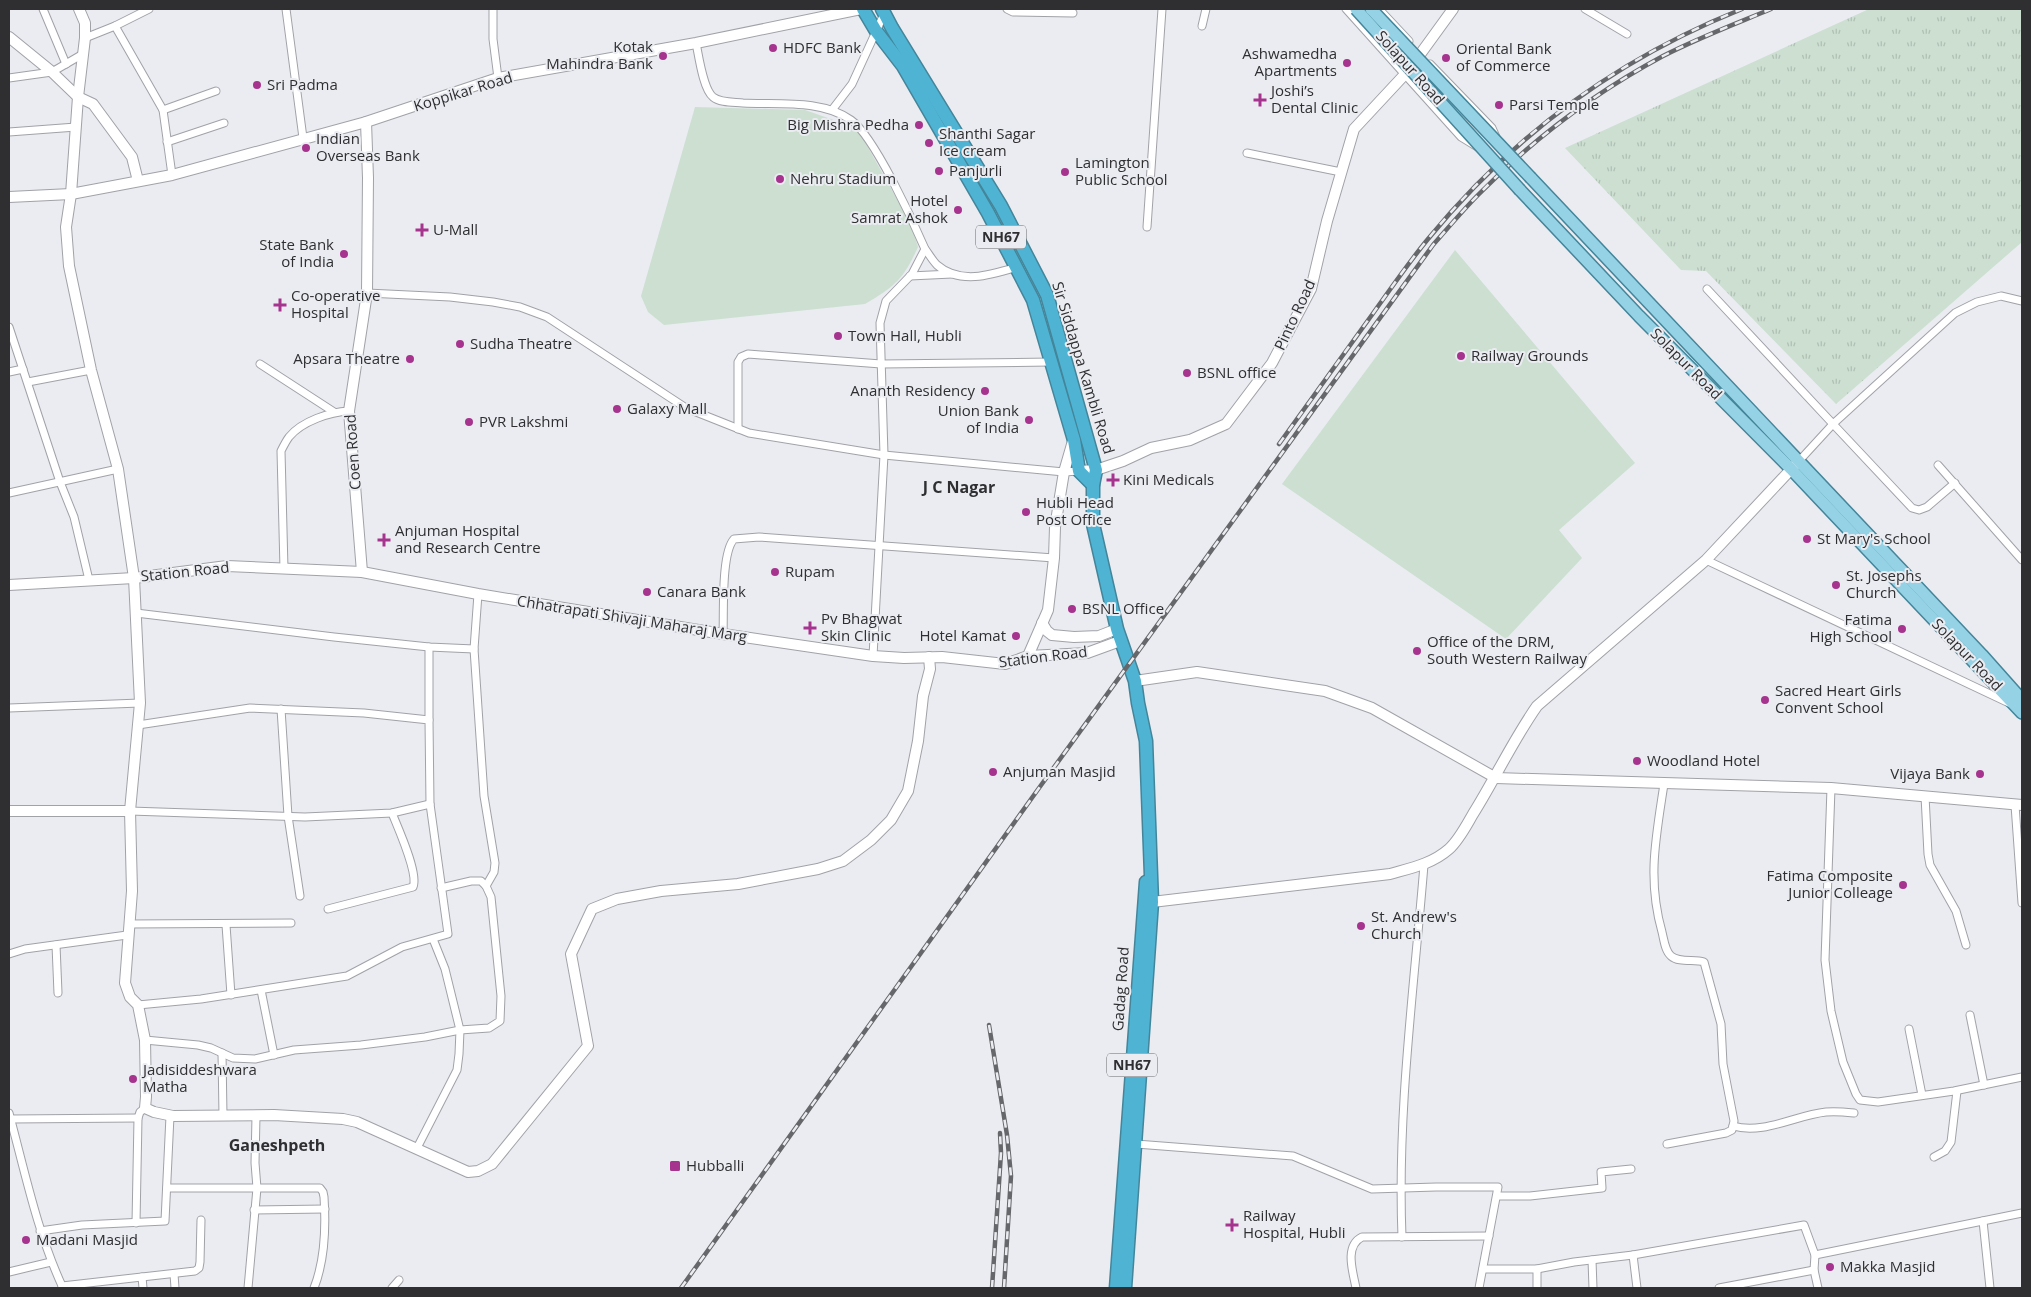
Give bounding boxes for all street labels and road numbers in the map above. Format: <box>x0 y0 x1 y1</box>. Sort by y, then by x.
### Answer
street label: Solapur Road <box>1372 26 1449 109</box>
street label: Koppikar Road <box>411 67 515 116</box>
road number: NH67 <box>976 226 1026 248</box>
street label: Pinto Road <box>1269 276 1319 353</box>
street label: Sir Siddappa Kambli Road <box>1048 279 1120 456</box>
street label: Solapur Road <box>1647 323 1727 403</box>
street label: Coen Road <box>339 414 365 491</box>
street label: Station Road <box>140 556 230 586</box>
street label: Chhatrapati Shivaji Maharaj Marg <box>516 590 749 646</box>
street label: Solapur Road <box>1928 614 2007 695</box>
street label: Station Road <box>998 641 1088 671</box>
street label: Gadag Road <box>1107 946 1133 1032</box>
road number: NH67 <box>1107 1054 1157 1076</box>

